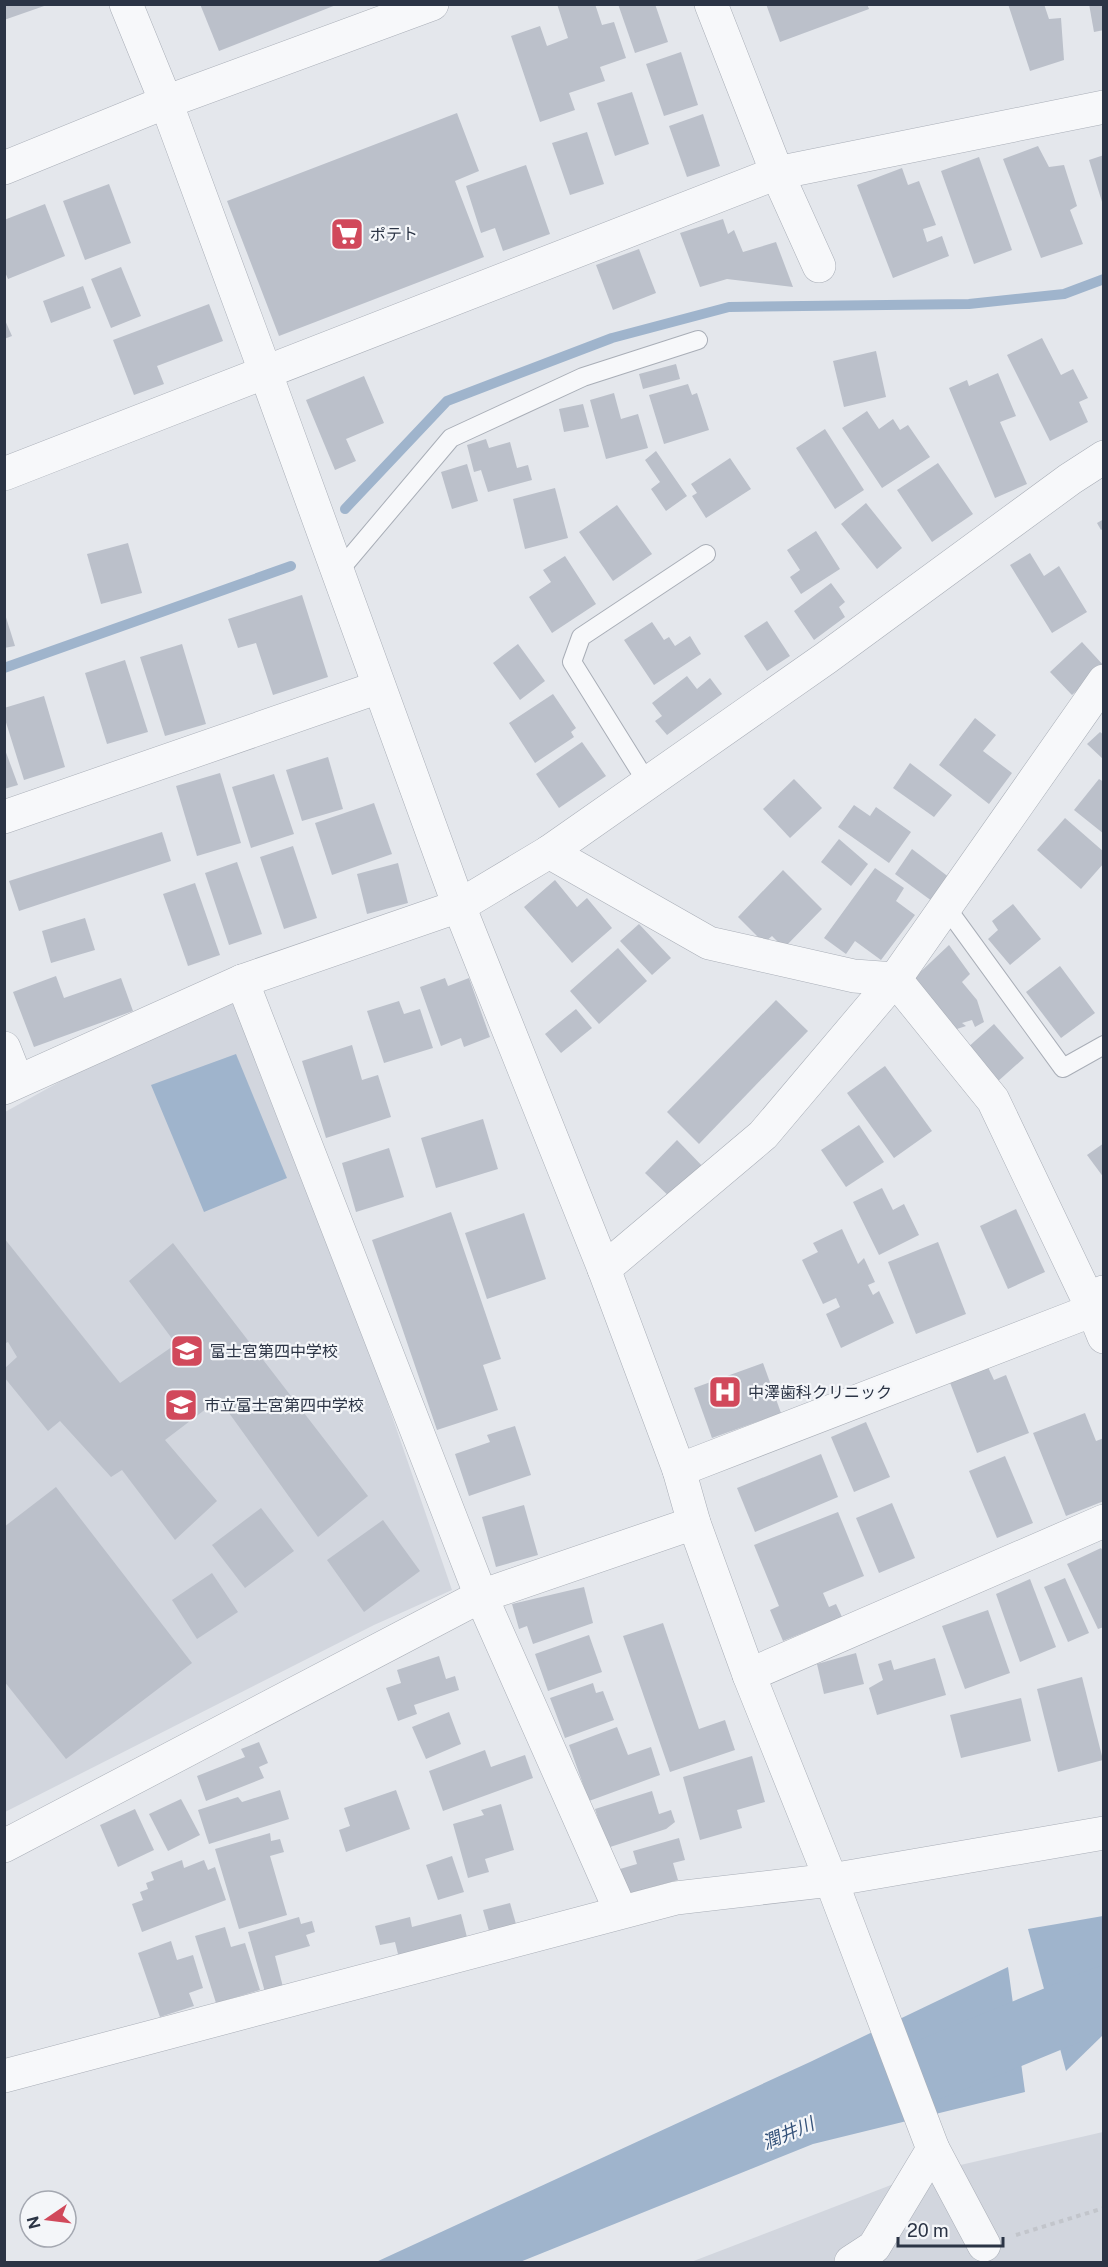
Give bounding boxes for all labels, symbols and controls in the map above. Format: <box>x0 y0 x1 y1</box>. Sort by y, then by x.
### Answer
supermarket icon: ポテト <box>329 216 365 252</box>
place label: ポテト <box>370 225 418 244</box>
school or university icon: 富士宮第四中学校 <box>169 1333 205 1369</box>
place label: 富士宮第四中学校 <box>210 1342 338 1361</box>
hospital icon: 中澤歯科クリニック <box>707 1374 743 1410</box>
place label: 中澤歯科クリニック <box>748 1383 892 1402</box>
school or university icon: 市立富士宮第四中学校 <box>163 1387 199 1423</box>
place label: 市立富士宮第四中学校 <box>204 1396 364 1415</box>
water label: 潤井川 <box>759 2112 819 2153</box>
north arrow <box>18 2189 78 2249</box>
scale bar <box>898 2210 1003 2248</box>
text: N <box>23 2214 45 2231</box>
text: 20 m <box>907 2220 949 2241</box>

